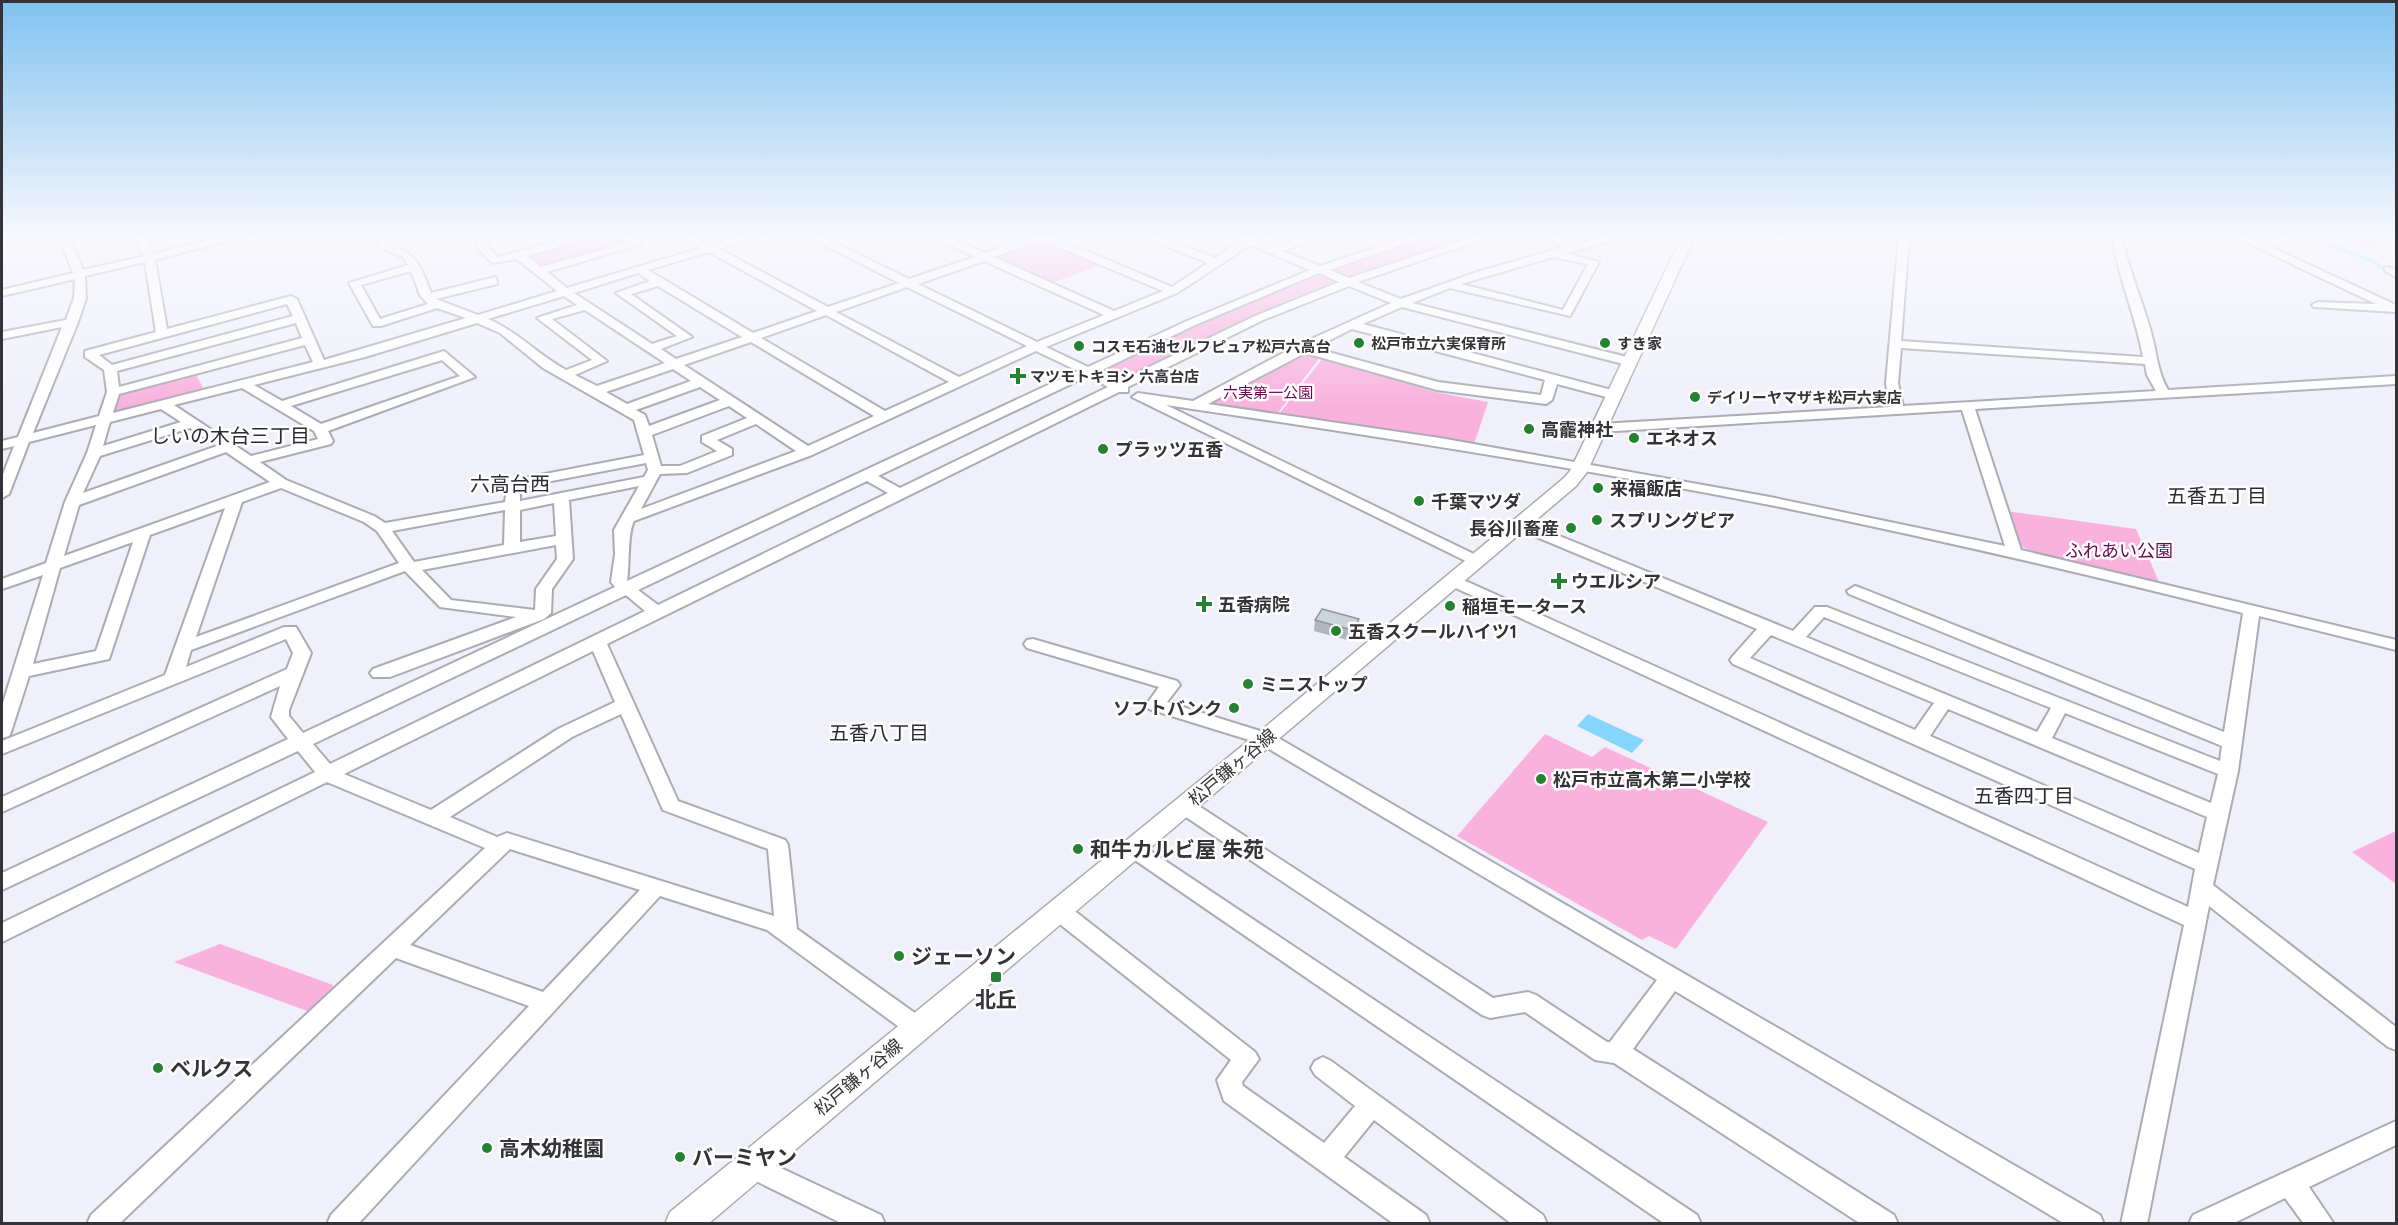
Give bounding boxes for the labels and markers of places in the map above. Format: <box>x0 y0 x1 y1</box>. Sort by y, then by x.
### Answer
place label: 松戸市立六実保育所 <box>1371 334 1506 353</box>
place label: すき家 <box>1617 334 1662 353</box>
marker: 松戸市立六実保育所 <box>1352 336 1366 350</box>
marker: すき家 <box>1598 336 1612 350</box>
place label: コスモ石油セルフピュア松戸六高台 <box>1091 337 1331 356</box>
marker: コスモ石油セルフピュア松戸六高台 <box>1072 339 1086 353</box>
place label: マツモトキヨシ 六高台店 <box>1030 367 1199 386</box>
marker: マツモトキヨシ 六高台店 <box>1011 369 1025 383</box>
place label: デイリーヤマザキ松戸六実店 <box>1707 388 1902 407</box>
marker: デイリーヤマザキ松戸六実店 <box>1688 390 1702 404</box>
place label: 高靇神社 <box>1541 418 1613 441</box>
marker: 高靇神社 <box>1522 422 1536 436</box>
place label: エネオス <box>1646 427 1718 450</box>
marker: エネオス <box>1627 431 1641 445</box>
place label: プラッツ五香 <box>1115 438 1223 461</box>
marker: プラッツ五香 <box>1096 442 1110 456</box>
place label: 来福飯店 <box>1610 477 1682 500</box>
marker: 来福飯店 <box>1591 481 1605 495</box>
place label: 千葉マツダ <box>1431 490 1521 513</box>
marker: 千葉マツダ <box>1412 494 1426 508</box>
place label: スプリングピア <box>1609 509 1735 532</box>
marker: スプリングピア <box>1590 513 1604 527</box>
place label: 長谷川畜産 <box>1469 517 1559 540</box>
marker: 長谷川畜産 <box>1564 521 1578 535</box>
place label: ウエルシア <box>1571 570 1661 593</box>
marker: ウエルシア <box>1552 574 1566 588</box>
place label: 五香病院 <box>1218 593 1290 616</box>
marker: 五香病院 <box>1195 595 1213 613</box>
place label: 稲垣モータース <box>1462 595 1587 618</box>
marker: 稲垣モータース <box>1443 599 1457 613</box>
place label: 五香スクールハイツ1 <box>1348 620 1517 643</box>
marker: 五香スクールハイツ1 <box>1329 624 1343 638</box>
place label: ミニストップ <box>1260 673 1368 696</box>
marker: ミニストップ <box>1241 677 1255 691</box>
place label: ソフトバンク <box>1113 697 1222 720</box>
marker: ソフトバンク <box>1227 701 1241 715</box>
place label: 松戸市立高木第二小学校 <box>1553 768 1751 791</box>
marker: 松戸市立高木第二小学校 <box>1534 772 1548 786</box>
place label: 和牛カルビ屋 朱苑 <box>1090 836 1264 862</box>
marker: 和牛カルビ屋 朱苑 <box>1071 842 1085 856</box>
place label: ジェーソン <box>911 943 1016 969</box>
marker: ジェーソン <box>892 949 906 963</box>
marker: 北丘 <box>989 970 1003 984</box>
place label: 北丘 <box>975 986 1017 1012</box>
place label: ベルクス <box>170 1055 253 1081</box>
marker: ベルクス <box>151 1061 165 1075</box>
place label: 高木幼稚園 <box>499 1135 604 1161</box>
marker: 高木幼稚園 <box>480 1141 494 1155</box>
place label: バーミヤン <box>692 1144 797 1170</box>
marker: バーミヤン <box>673 1150 687 1164</box>

